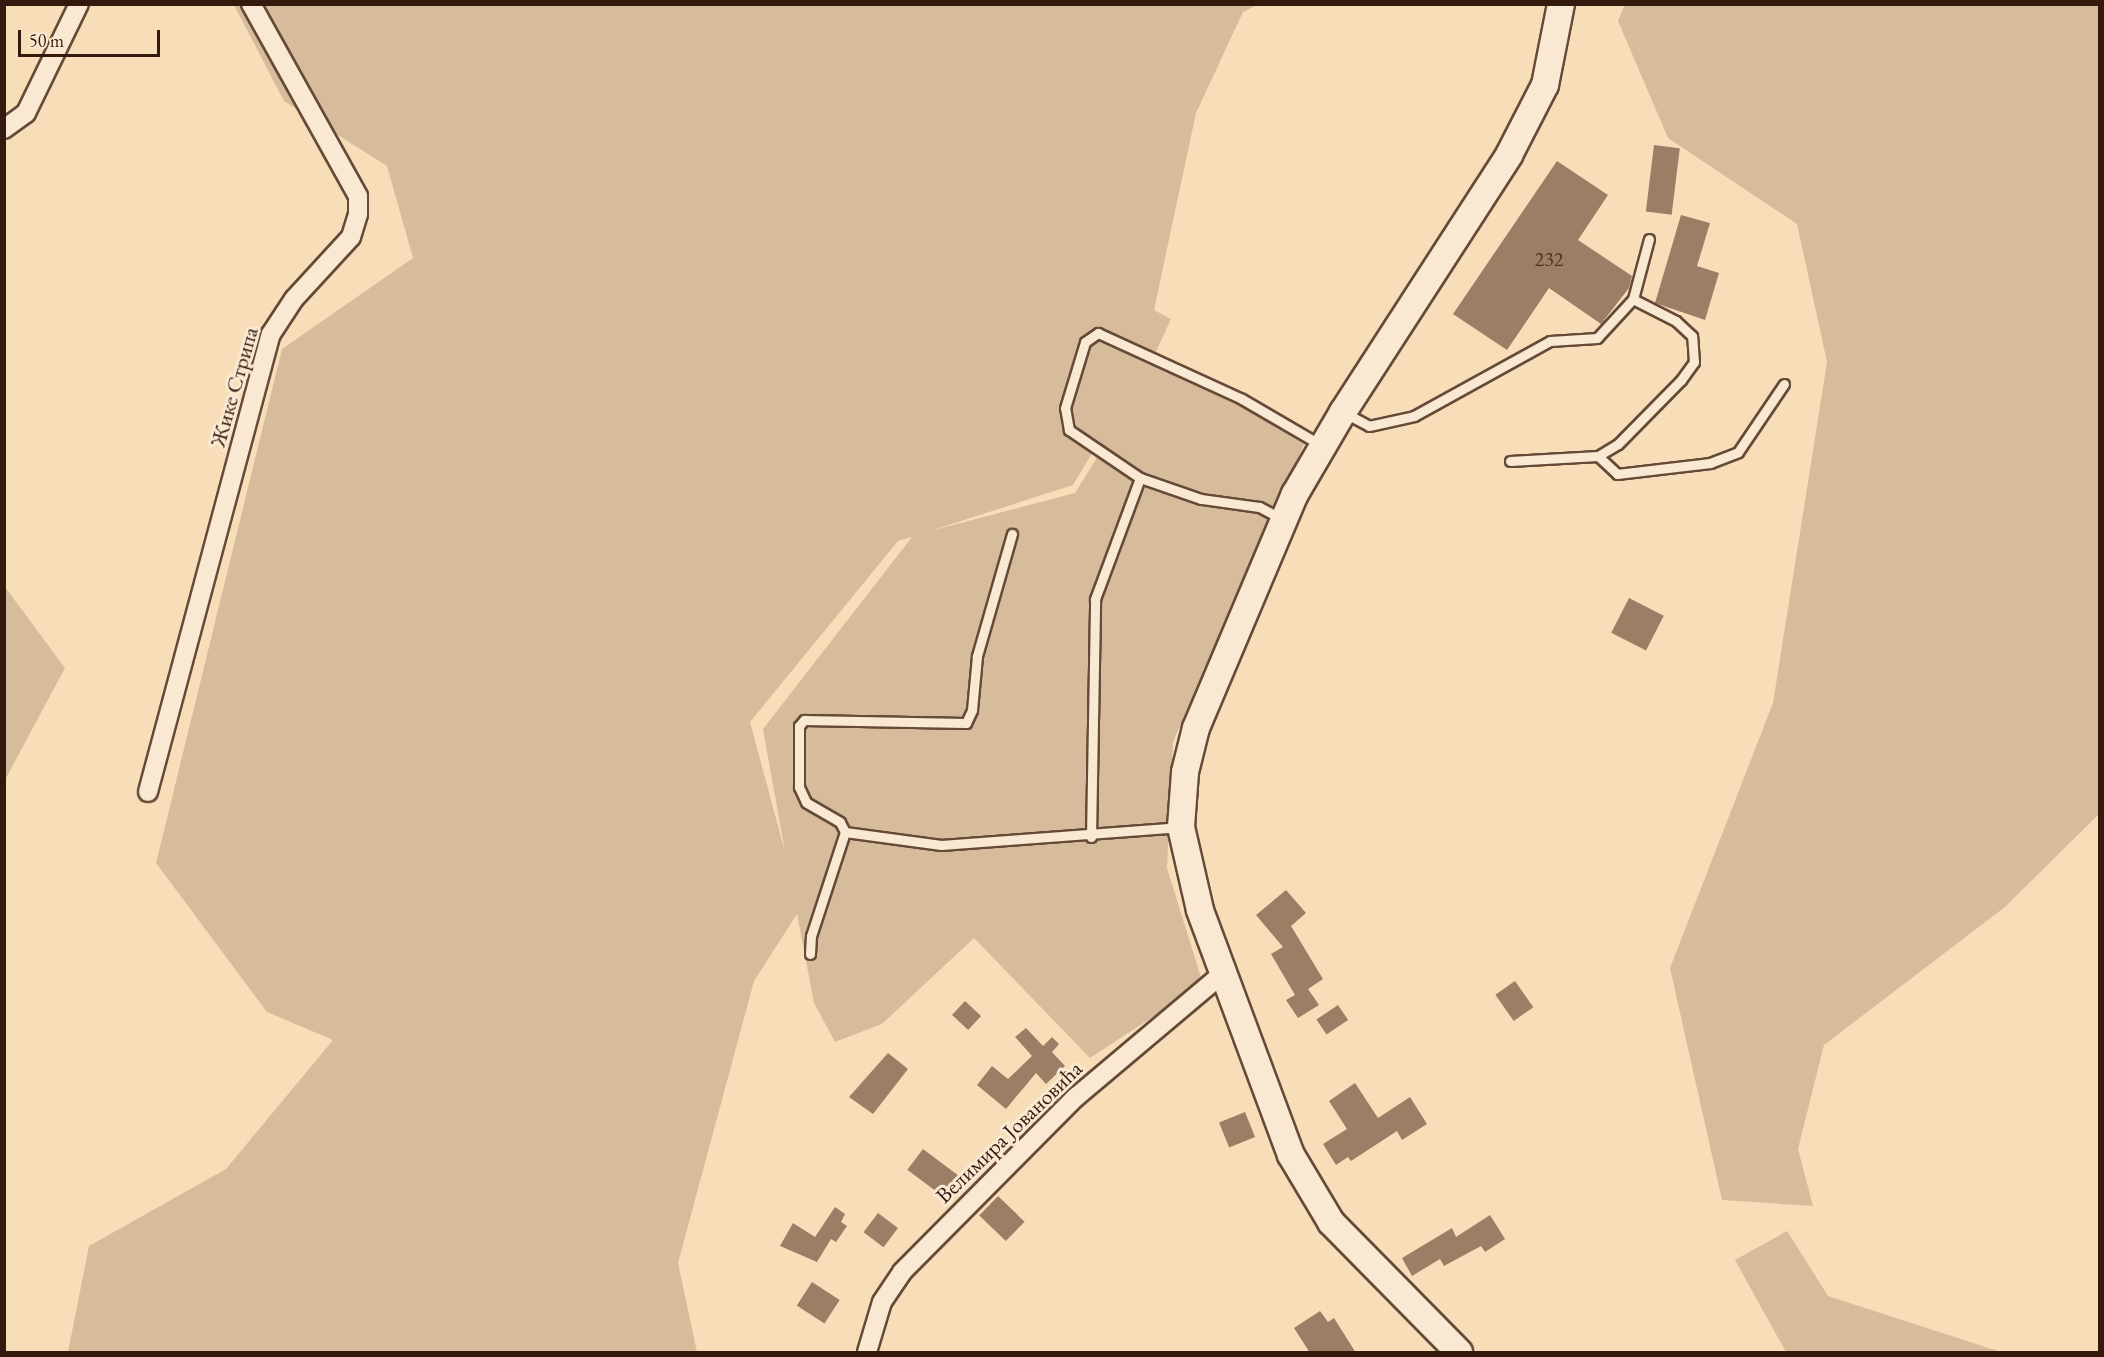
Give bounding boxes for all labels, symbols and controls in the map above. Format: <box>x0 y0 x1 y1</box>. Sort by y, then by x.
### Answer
scale bar <box>21 18 164 56</box>
text: 50 m <box>29 29 64 52</box>
house number: 232 <box>1535 247 1563 271</box>
street label: Жике Стрипа <box>204 324 264 450</box>
street label: Велимира Јовановића <box>930 1055 1088 1209</box>

